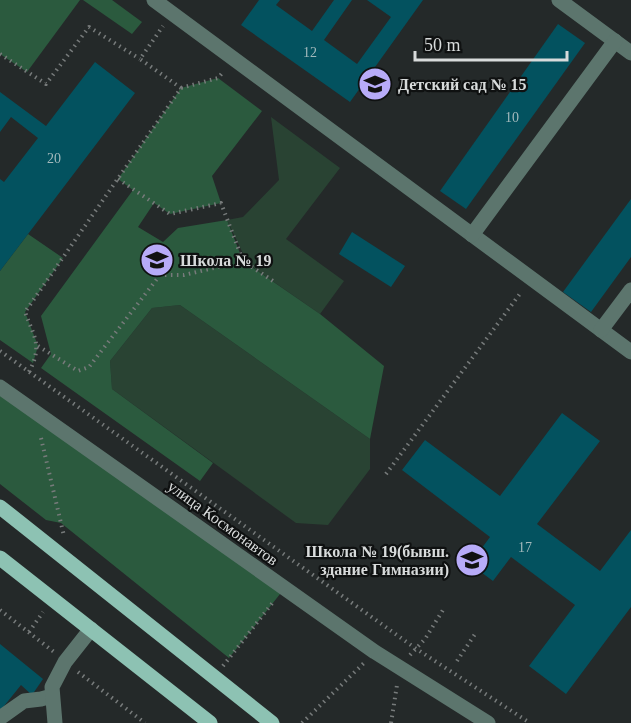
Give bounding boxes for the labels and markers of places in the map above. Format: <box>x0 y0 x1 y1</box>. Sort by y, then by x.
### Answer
school or university icon: Детский сад № 15 <box>357 66 393 102</box>
place label: Детский сад № 15 <box>398 76 527 94</box>
school or university icon: Школа № 19 <box>139 242 175 278</box>
place label: Школа № 19 <box>180 252 271 269</box>
school or university icon: Школа № 19(бывш. здание Гимназии) <box>454 542 490 578</box>
place label: Школа № 19(бывш. здание Гимназии) <box>306 543 449 579</box>

